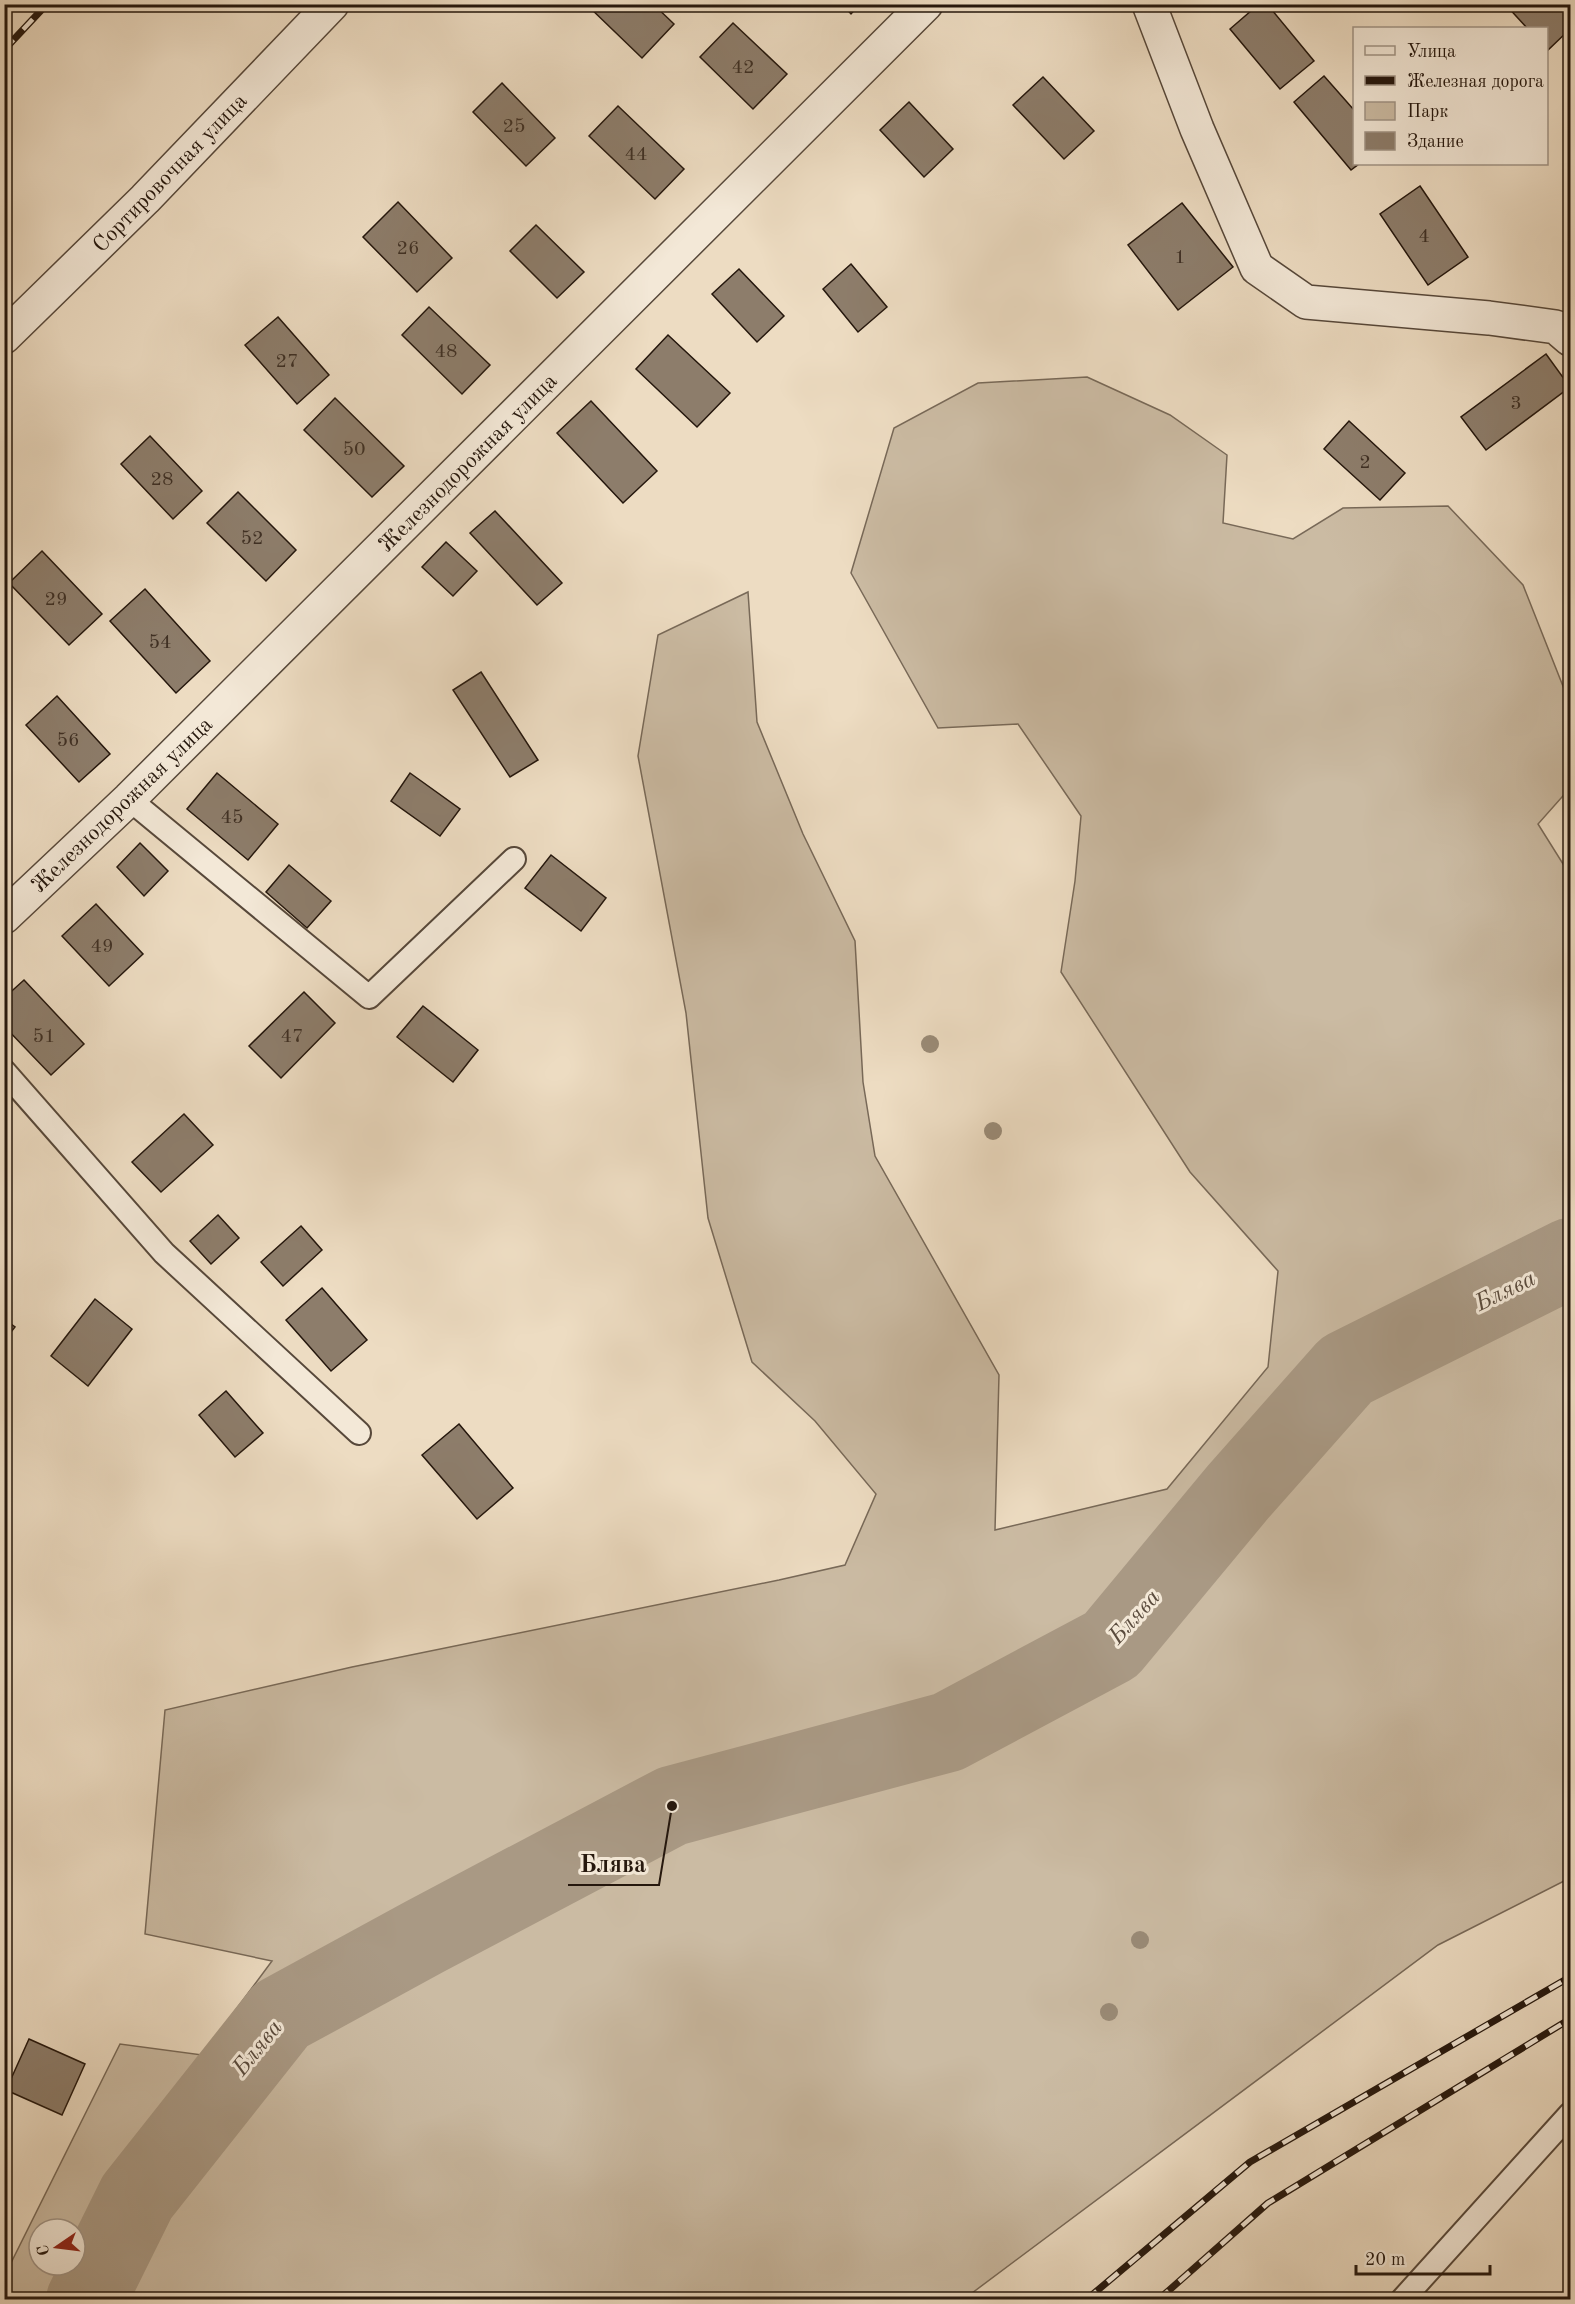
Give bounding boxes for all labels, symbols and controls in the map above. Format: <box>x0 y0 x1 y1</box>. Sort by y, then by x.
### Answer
legend <box>1353 27 1548 165</box>
text: Улица <box>1407 43 1456 61</box>
house number: 42 <box>731 58 755 78</box>
text: Железная дорога <box>1407 73 1544 91</box>
street label: Сортировочная улица <box>89 90 252 257</box>
text: Парк <box>1407 103 1448 121</box>
house number: 25 <box>502 117 526 137</box>
text: Здание <box>1407 133 1464 151</box>
house number: 44 <box>624 145 648 165</box>
house number: 4 <box>1418 227 1430 247</box>
house number: 26 <box>396 239 420 259</box>
house number: 1 <box>1174 248 1186 268</box>
house number: 48 <box>434 342 458 362</box>
house number: 27 <box>275 352 299 372</box>
street label: Железнодорожная улица <box>375 370 562 557</box>
house number: 3 <box>1510 394 1522 414</box>
house number: 50 <box>342 440 366 460</box>
house number: 2 <box>1359 453 1371 473</box>
house number: 28 <box>150 470 174 490</box>
house number: 52 <box>240 529 264 549</box>
house number: 29 <box>44 590 68 610</box>
house number: 54 <box>148 633 172 653</box>
street label: Железнодорожная улица <box>28 713 217 897</box>
house number: 56 <box>56 731 80 751</box>
house number: 45 <box>220 808 244 828</box>
house number: 49 <box>90 937 114 957</box>
house number: 51 <box>32 1027 56 1047</box>
house number: 47 <box>280 1027 304 1047</box>
water label: Блява <box>1471 1267 1540 1317</box>
water label: Блява <box>1104 1585 1166 1650</box>
callout: Блява <box>568 1843 659 1885</box>
text: Блява <box>580 1854 646 1878</box>
water label: Блява <box>228 2016 288 2081</box>
north arrow <box>27 2217 87 2277</box>
scale bar <box>1356 2238 1490 2276</box>
text: С <box>35 2243 53 2257</box>
text: 20 m <box>1365 2251 1405 2269</box>

